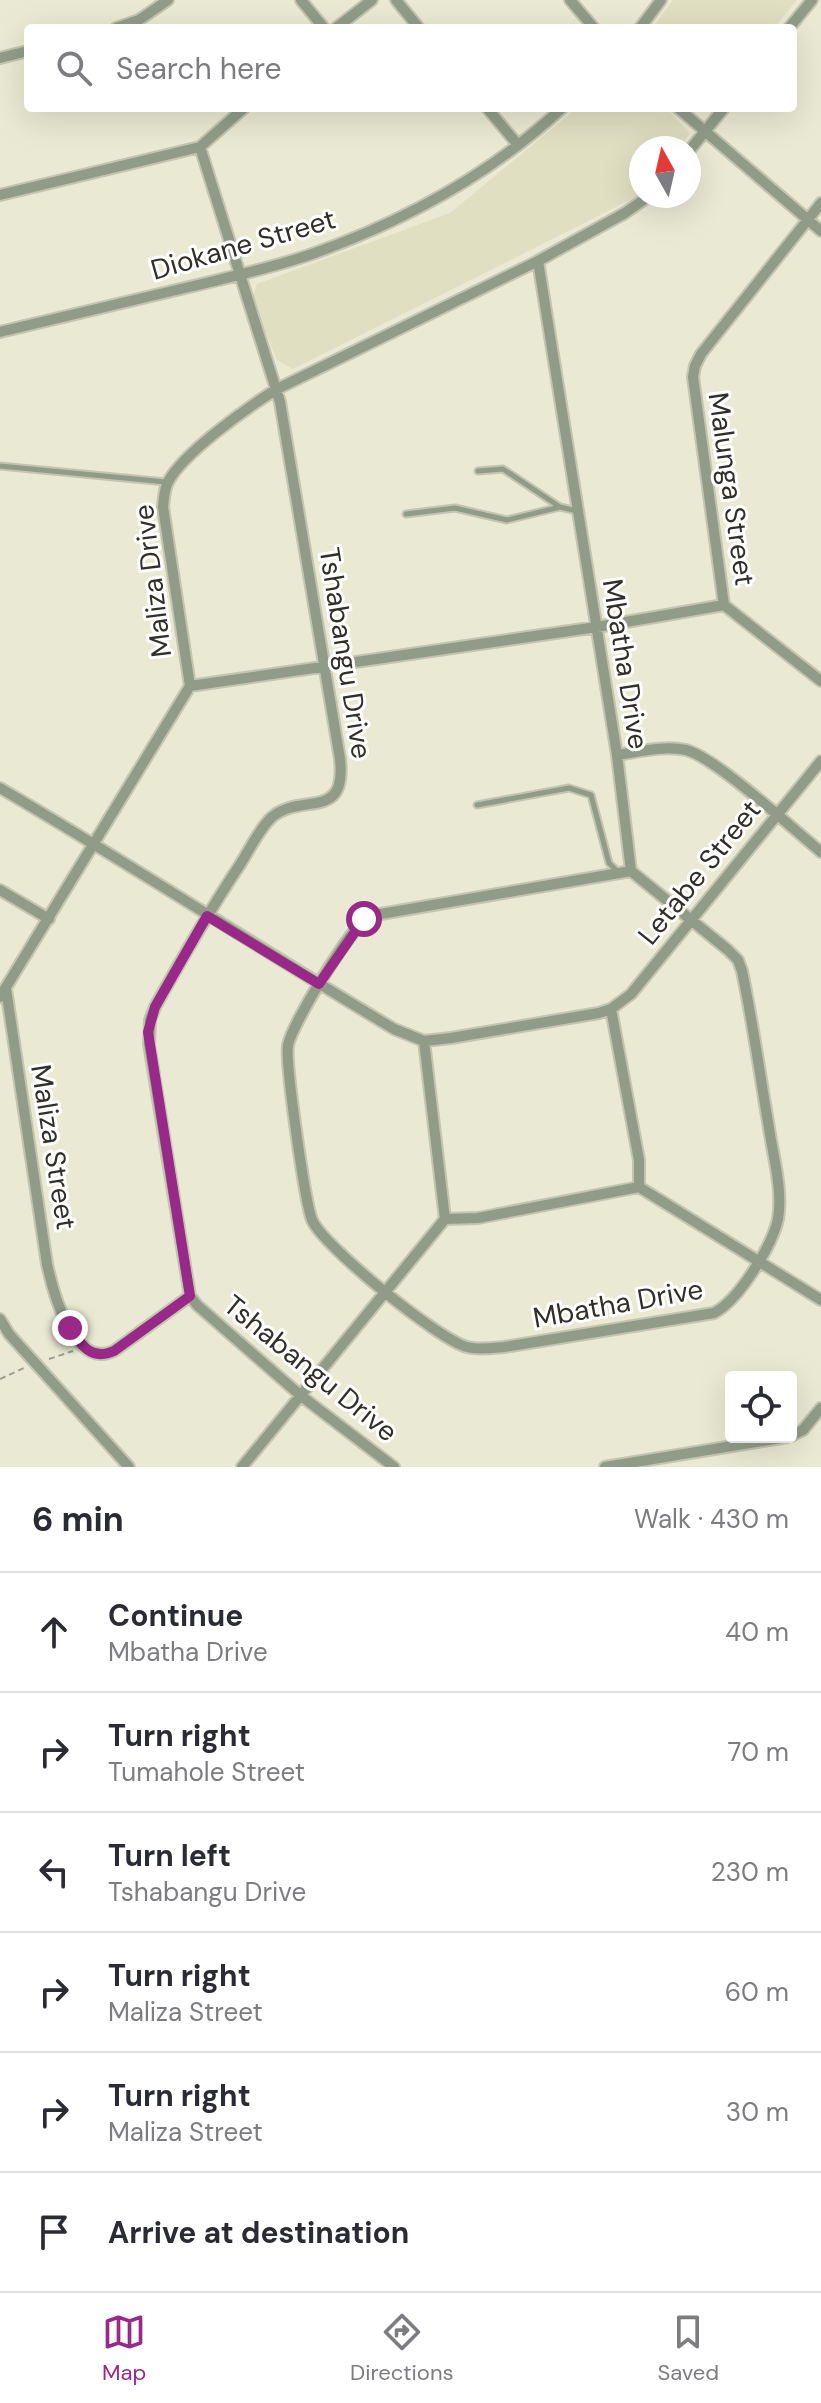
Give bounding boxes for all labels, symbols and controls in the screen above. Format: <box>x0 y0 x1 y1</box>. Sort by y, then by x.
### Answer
search box <box>24 24 797 112</box>
icon: search <box>52 46 96 90</box>
text: Search here <box>116 49 282 88</box>
north arrow <box>629 136 701 208</box>
street label: Diokane Street <box>146 200 340 289</box>
street label: Malunga Street <box>700 390 763 588</box>
street label: Maliza Drive <box>125 502 180 659</box>
street label: Tshabangu Drive <box>311 545 380 761</box>
street label: Mbatha Drive <box>594 576 657 752</box>
street label: Letabe Street <box>630 792 769 952</box>
route start <box>346 901 382 937</box>
street label: Maliza Street <box>22 1062 85 1232</box>
street label: Mbatha Drive <box>530 1270 706 1337</box>
street label: Tshabangu Drive <box>216 1287 405 1450</box>
route end <box>52 1310 88 1346</box>
map controls <box>725 1371 797 1443</box>
button: locate <box>725 1371 797 1443</box>
text: 6 min <box>32 1497 124 1542</box>
text: Walk · 430 m <box>634 1502 789 1536</box>
text: Continue <box>108 1596 243 1635</box>
icon: ahead <box>32 1610 76 1654</box>
text: 40 m <box>725 1615 789 1649</box>
text: Mbatha Drive <box>108 1635 268 1669</box>
text: Turn right <box>108 1716 251 1755</box>
icon: right <box>32 1730 76 1774</box>
text: 70 m <box>728 1735 789 1769</box>
text: Tumahole Street <box>108 1755 305 1789</box>
text: Turn left <box>108 1836 231 1875</box>
icon: left <box>32 1850 76 1894</box>
text: 230 m <box>711 1855 789 1889</box>
text: Tshabangu Drive <box>108 1875 306 1909</box>
text: Turn right <box>108 1956 251 1995</box>
icon: right <box>32 1970 76 2014</box>
text: 60 m <box>725 1975 789 2009</box>
text: Maliza Street <box>108 1995 263 2029</box>
text: Turn right <box>108 2076 251 2115</box>
icon: right <box>32 2090 76 2134</box>
text: 30 m <box>726 2095 789 2129</box>
text: Maliza Street <box>108 2115 263 2149</box>
icon: arrive <box>32 2210 76 2254</box>
text: Arrive at destination <box>108 2213 409 2252</box>
tab: Map <box>102 2310 146 2387</box>
tab: Directions <box>350 2310 454 2387</box>
tab: Saved <box>657 2310 719 2387</box>

